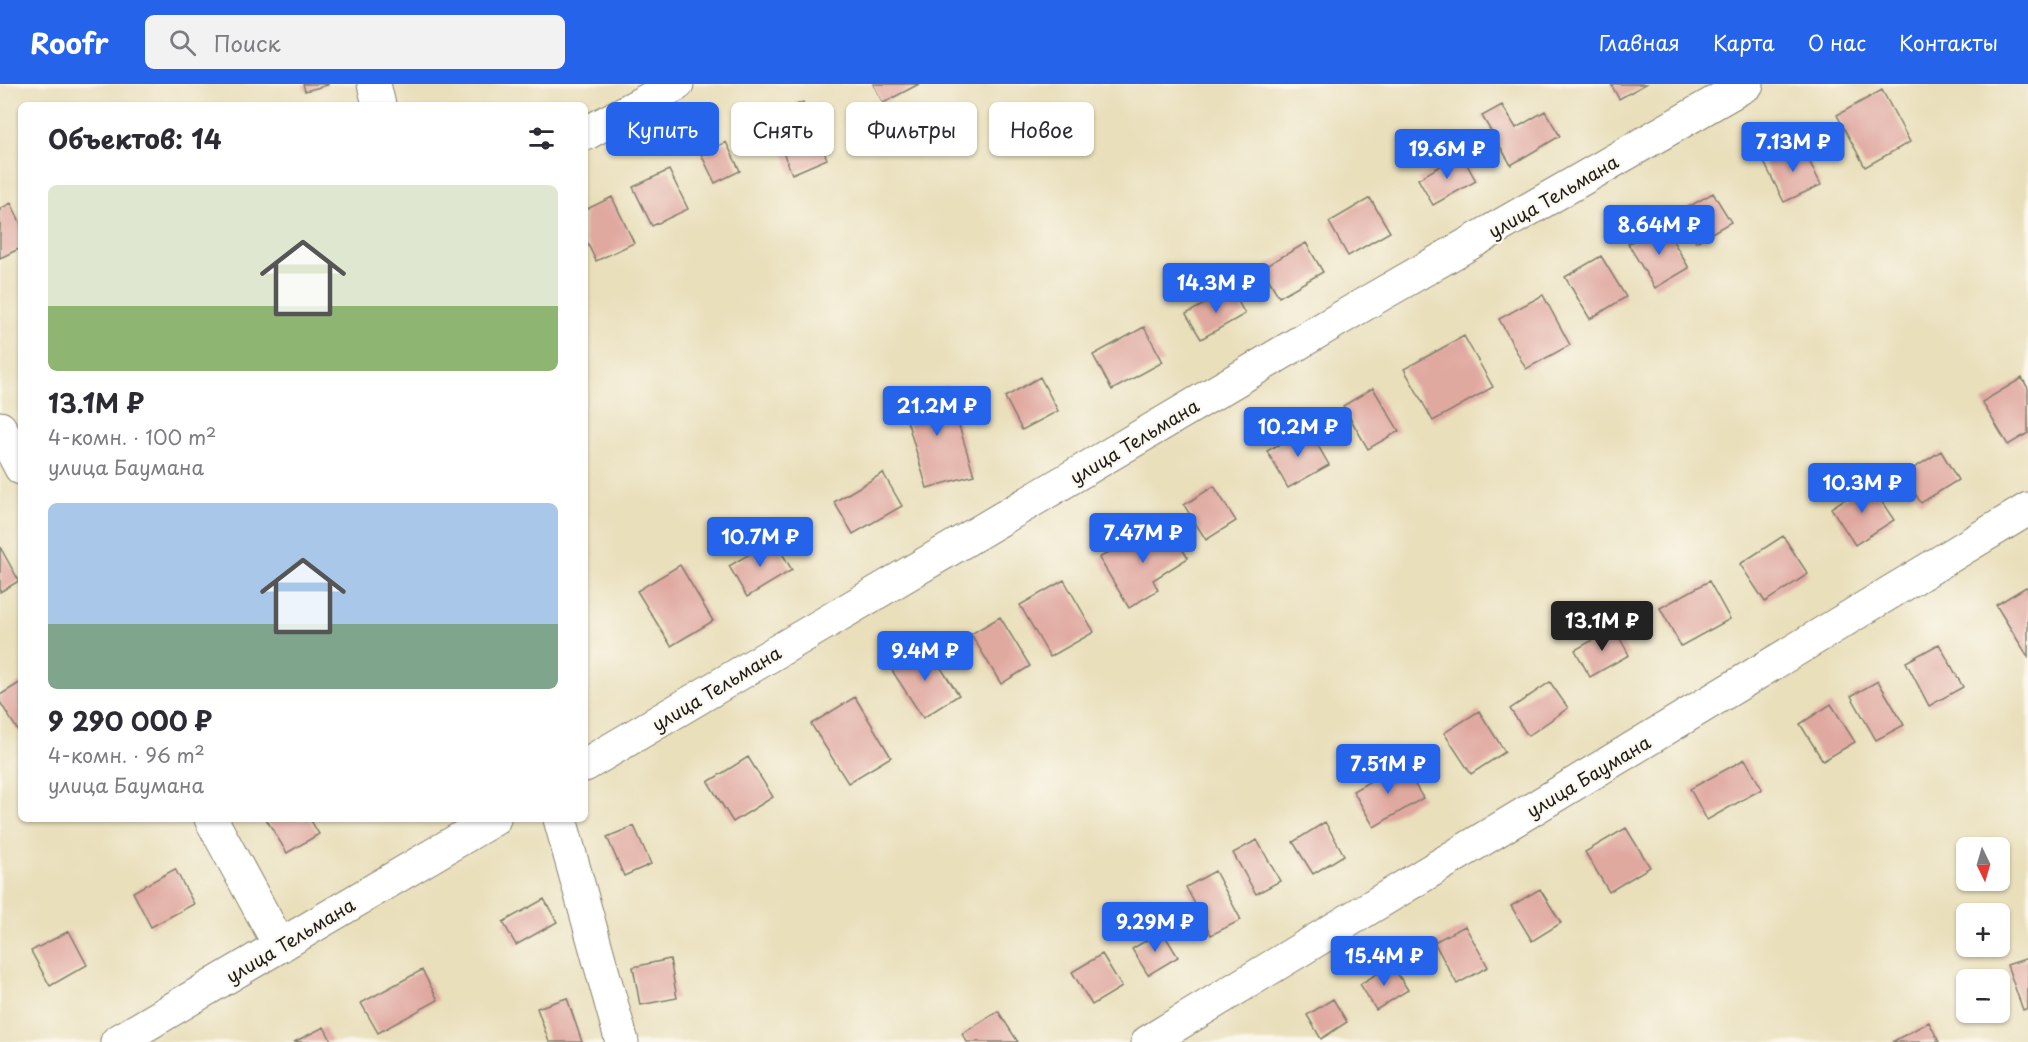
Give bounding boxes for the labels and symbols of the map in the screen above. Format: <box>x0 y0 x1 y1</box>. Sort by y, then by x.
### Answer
pin: 7.13M ₽ <box>1738 122 1848 173</box>
pin: 19.6M ₽ <box>1392 129 1502 180</box>
street label: улица Тельмана <box>1483 147 1624 244</box>
pin: 8.64M ₽ <box>1604 205 1714 256</box>
pin: 14.3M ₽ <box>1161 263 1271 314</box>
pin: 21.2M ₽ <box>882 386 992 437</box>
street label: улица Тельмана <box>1064 391 1204 490</box>
pin: 10.2M ₽ <box>1243 407 1353 458</box>
pin: 10.3M ₽ <box>1807 463 1917 514</box>
pin: 7.47M ₽ <box>1088 513 1198 564</box>
pin: 10.7M ₽ <box>705 517 815 568</box>
pin: 13.1M ₽ <box>1547 601 1657 652</box>
pin: 9.4M ₽ <box>876 631 974 682</box>
street label: улица Тельмана <box>646 638 786 737</box>
street label: улица Баумана <box>1521 728 1656 824</box>
pin: 7.51M ₽ <box>1333 744 1443 795</box>
north arrow <box>1956 837 2010 891</box>
street label: улица Тельмана <box>220 890 360 989</box>
pin: 9.29M ₽ <box>1100 902 1210 953</box>
pin: 15.4M ₽ <box>1329 936 1439 987</box>

